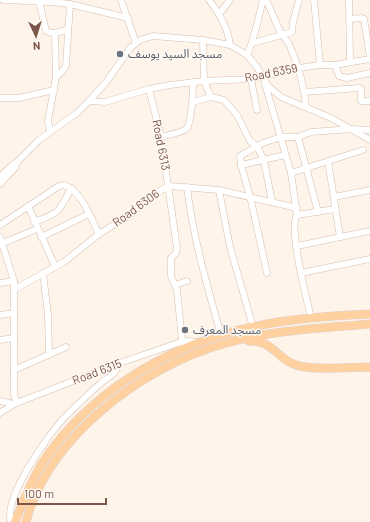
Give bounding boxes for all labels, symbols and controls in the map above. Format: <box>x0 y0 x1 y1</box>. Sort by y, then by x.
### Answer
north arrow <box>16 16 56 56</box>
text: N <box>33 40 41 53</box>
place label: مسجد السيد يوسف <box>128 46 222 61</box>
marker: مسجد السيد يوسف <box>115 49 125 59</box>
street label: Road 6359 <box>243 60 299 84</box>
street label: Road 6313 <box>150 118 174 171</box>
street label: Road 6306 <box>109 186 161 229</box>
place label: مسجد المعرف <box>193 322 261 337</box>
marker: مسجد المعرف <box>180 325 190 335</box>
street label: Road 6315 <box>70 355 123 387</box>
scale bar <box>18 480 106 506</box>
text: 100 m <box>24 486 54 500</box>

